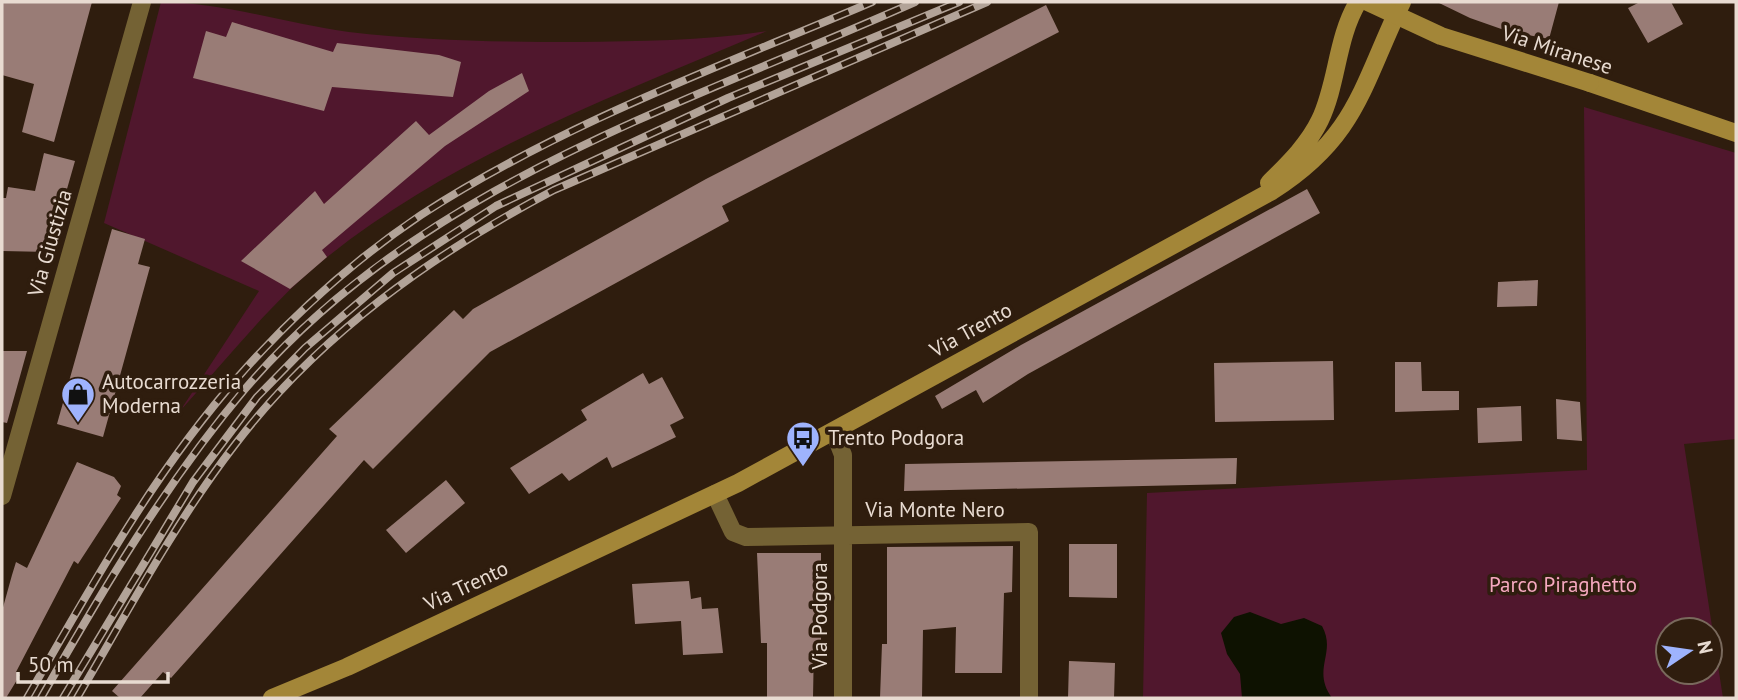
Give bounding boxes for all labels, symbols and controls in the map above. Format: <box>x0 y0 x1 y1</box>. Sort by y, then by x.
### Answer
street label: Via Miranese <box>1497 19 1616 80</box>
street label: Via Giustizia <box>21 186 78 301</box>
street label: Via Trento <box>924 296 1017 364</box>
place label: Autocarrozzeria Moderna <box>102 368 241 419</box>
shop icon: Autocarrozzeria Moderna <box>59 375 97 424</box>
bus stop icon: Trento Podgora <box>784 419 822 468</box>
place label: Trento Podgora <box>828 424 964 451</box>
street label: Via Monte Nero <box>864 496 1005 523</box>
street label: Via Trento <box>418 554 512 617</box>
street label: Via Podgora <box>806 562 833 671</box>
park label: Parco Piraghetto <box>1489 571 1637 598</box>
north arrow <box>1654 616 1724 686</box>
text: N <box>1692 638 1719 656</box>
scale bar <box>18 640 168 684</box>
text: 50 m <box>28 651 74 678</box>

